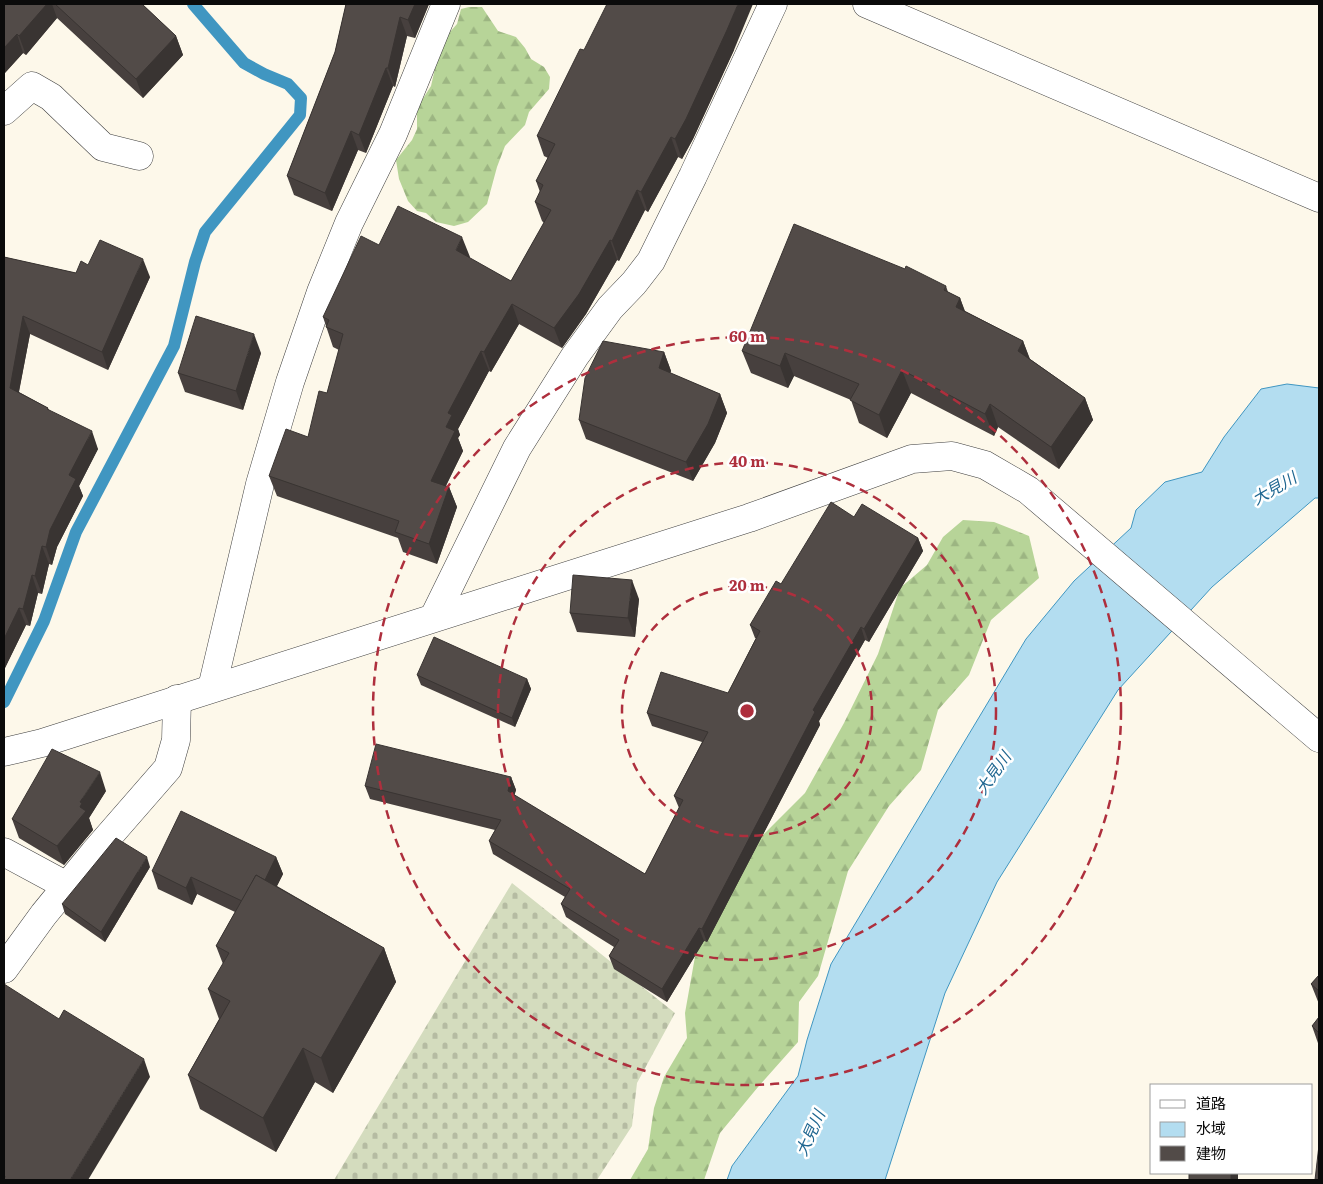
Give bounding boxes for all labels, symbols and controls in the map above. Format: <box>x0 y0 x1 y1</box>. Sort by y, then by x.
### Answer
text: 60 m <box>729 324 765 347</box>
text: 40 m <box>729 449 765 472</box>
water label: 大見川 <box>1247 464 1302 510</box>
text: 20 m <box>729 573 765 596</box>
centre of rings <box>738 702 756 720</box>
water label: 大見川 <box>969 744 1017 799</box>
legend <box>1150 1084 1313 1174</box>
text: 道路 <box>1196 1091 1226 1114</box>
water label: 大見川 <box>788 1104 831 1159</box>
text: 水域 <box>1196 1116 1226 1139</box>
text: 建物 <box>1196 1141 1226 1164</box>

